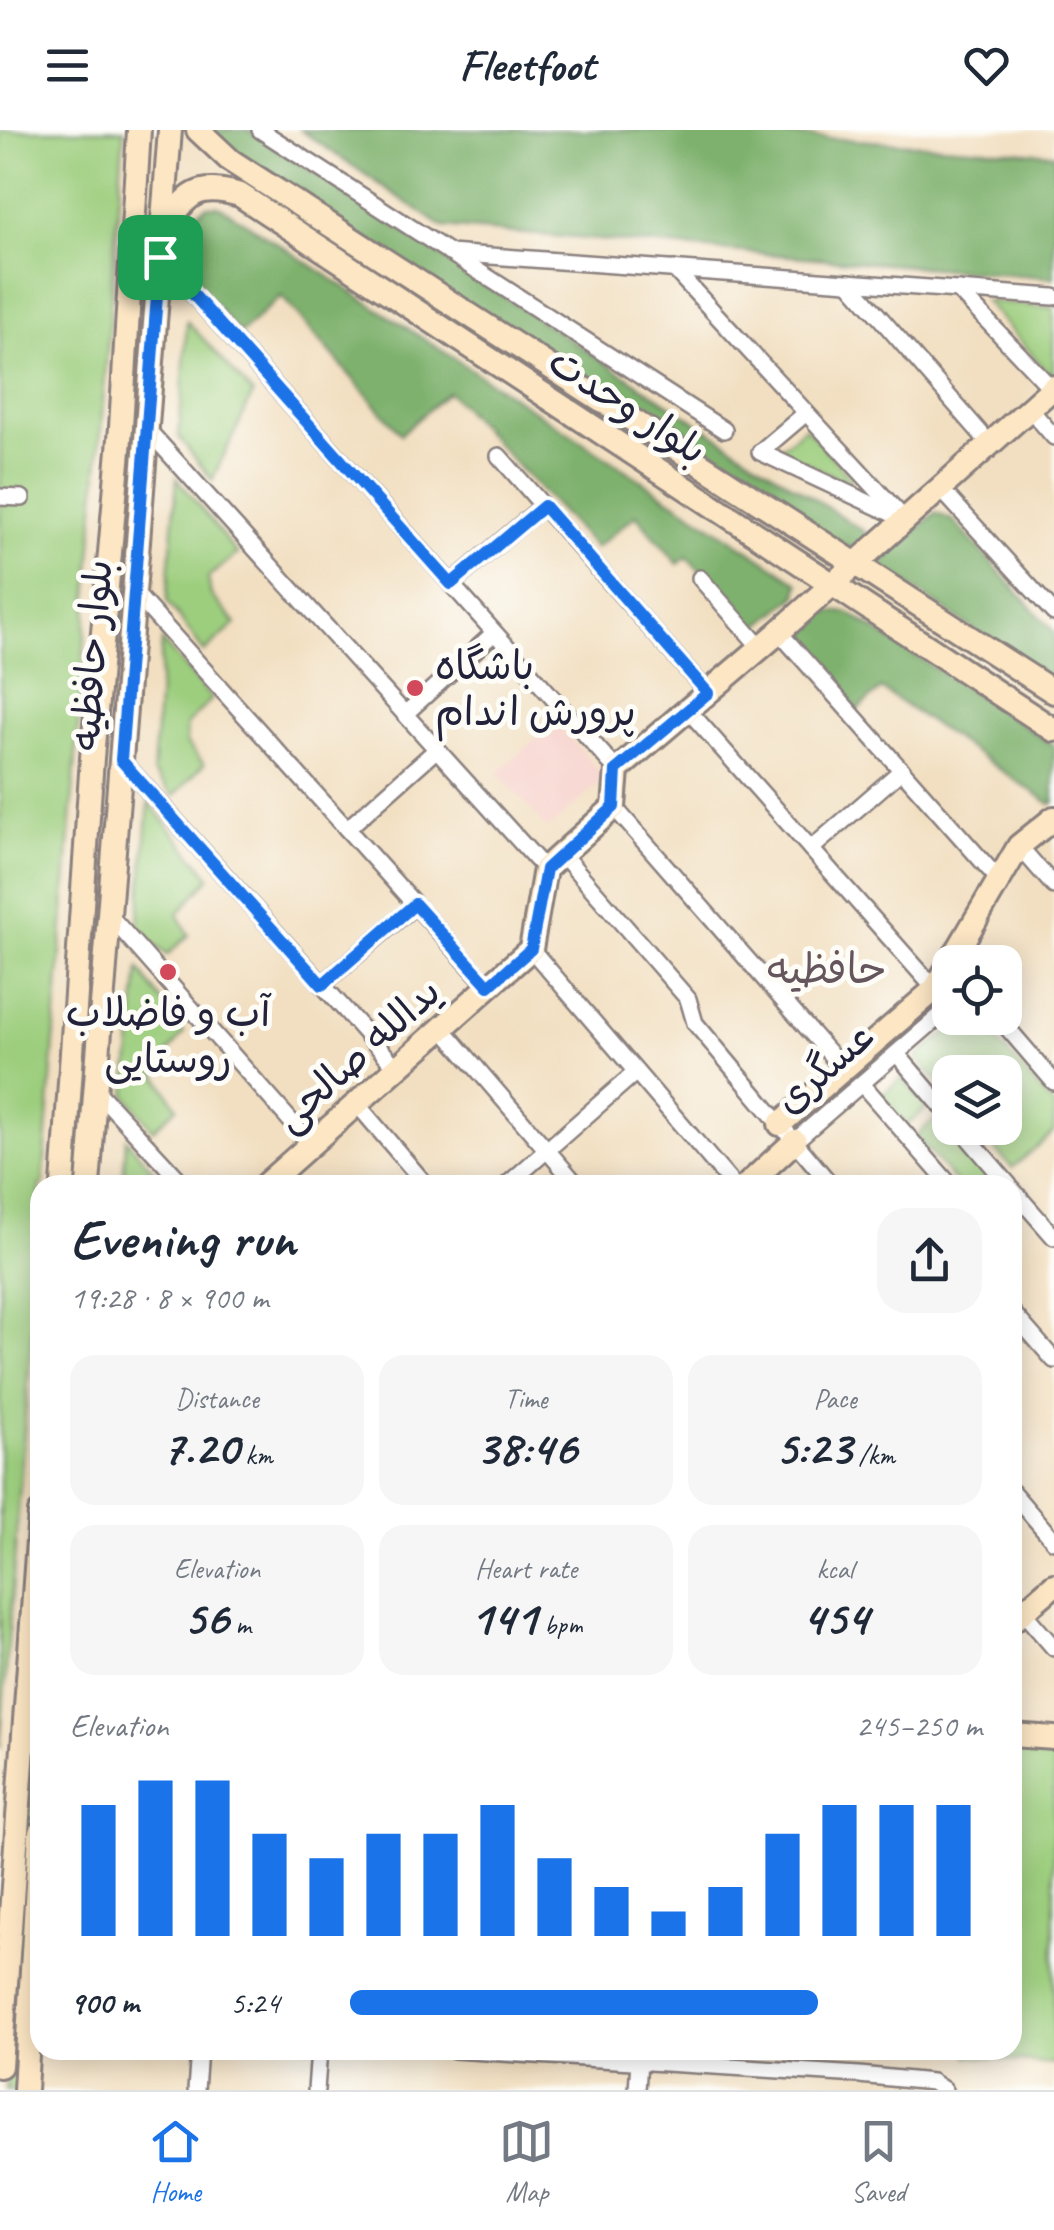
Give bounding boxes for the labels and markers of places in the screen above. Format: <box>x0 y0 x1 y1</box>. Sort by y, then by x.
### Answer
pin <box>118 215 203 300</box>
place label: باشگاه پرورش اندام <box>435 641 636 742</box>
marker: باشگاه پرورش اندام <box>404 677 426 699</box>
marker: آب و فاضلاب روستایی <box>157 961 179 983</box>
place label: آب و فاضلاب روستایی <box>66 988 272 1084</box>

